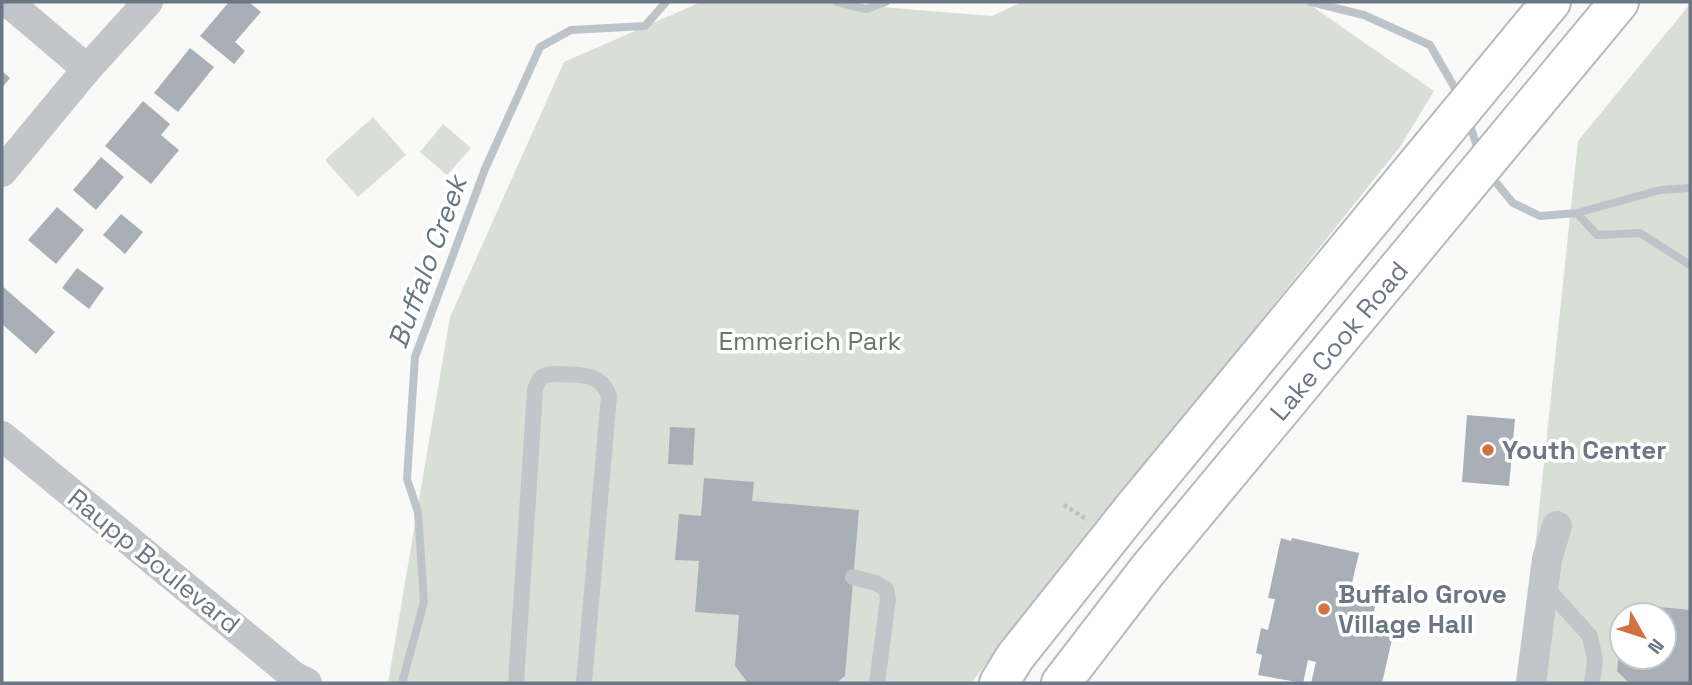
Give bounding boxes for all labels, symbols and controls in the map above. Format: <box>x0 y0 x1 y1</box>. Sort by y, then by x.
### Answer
water label: Buffalo Creek <box>379 168 476 353</box>
street label: Lake Cook Road <box>1262 254 1416 428</box>
park label: Emmerich Park <box>718 324 902 358</box>
place label: Youth Center <box>1502 433 1666 467</box>
marker: Youth Center <box>1480 442 1496 458</box>
street label: Raupp Boulevard <box>61 481 247 641</box>
place label: Buffalo Grove Village Hall <box>1338 577 1507 641</box>
marker: Buffalo Grove Village Hall <box>1316 601 1332 617</box>
north arrow <box>1608 601 1678 671</box>
text: N <box>1642 634 1670 659</box>

